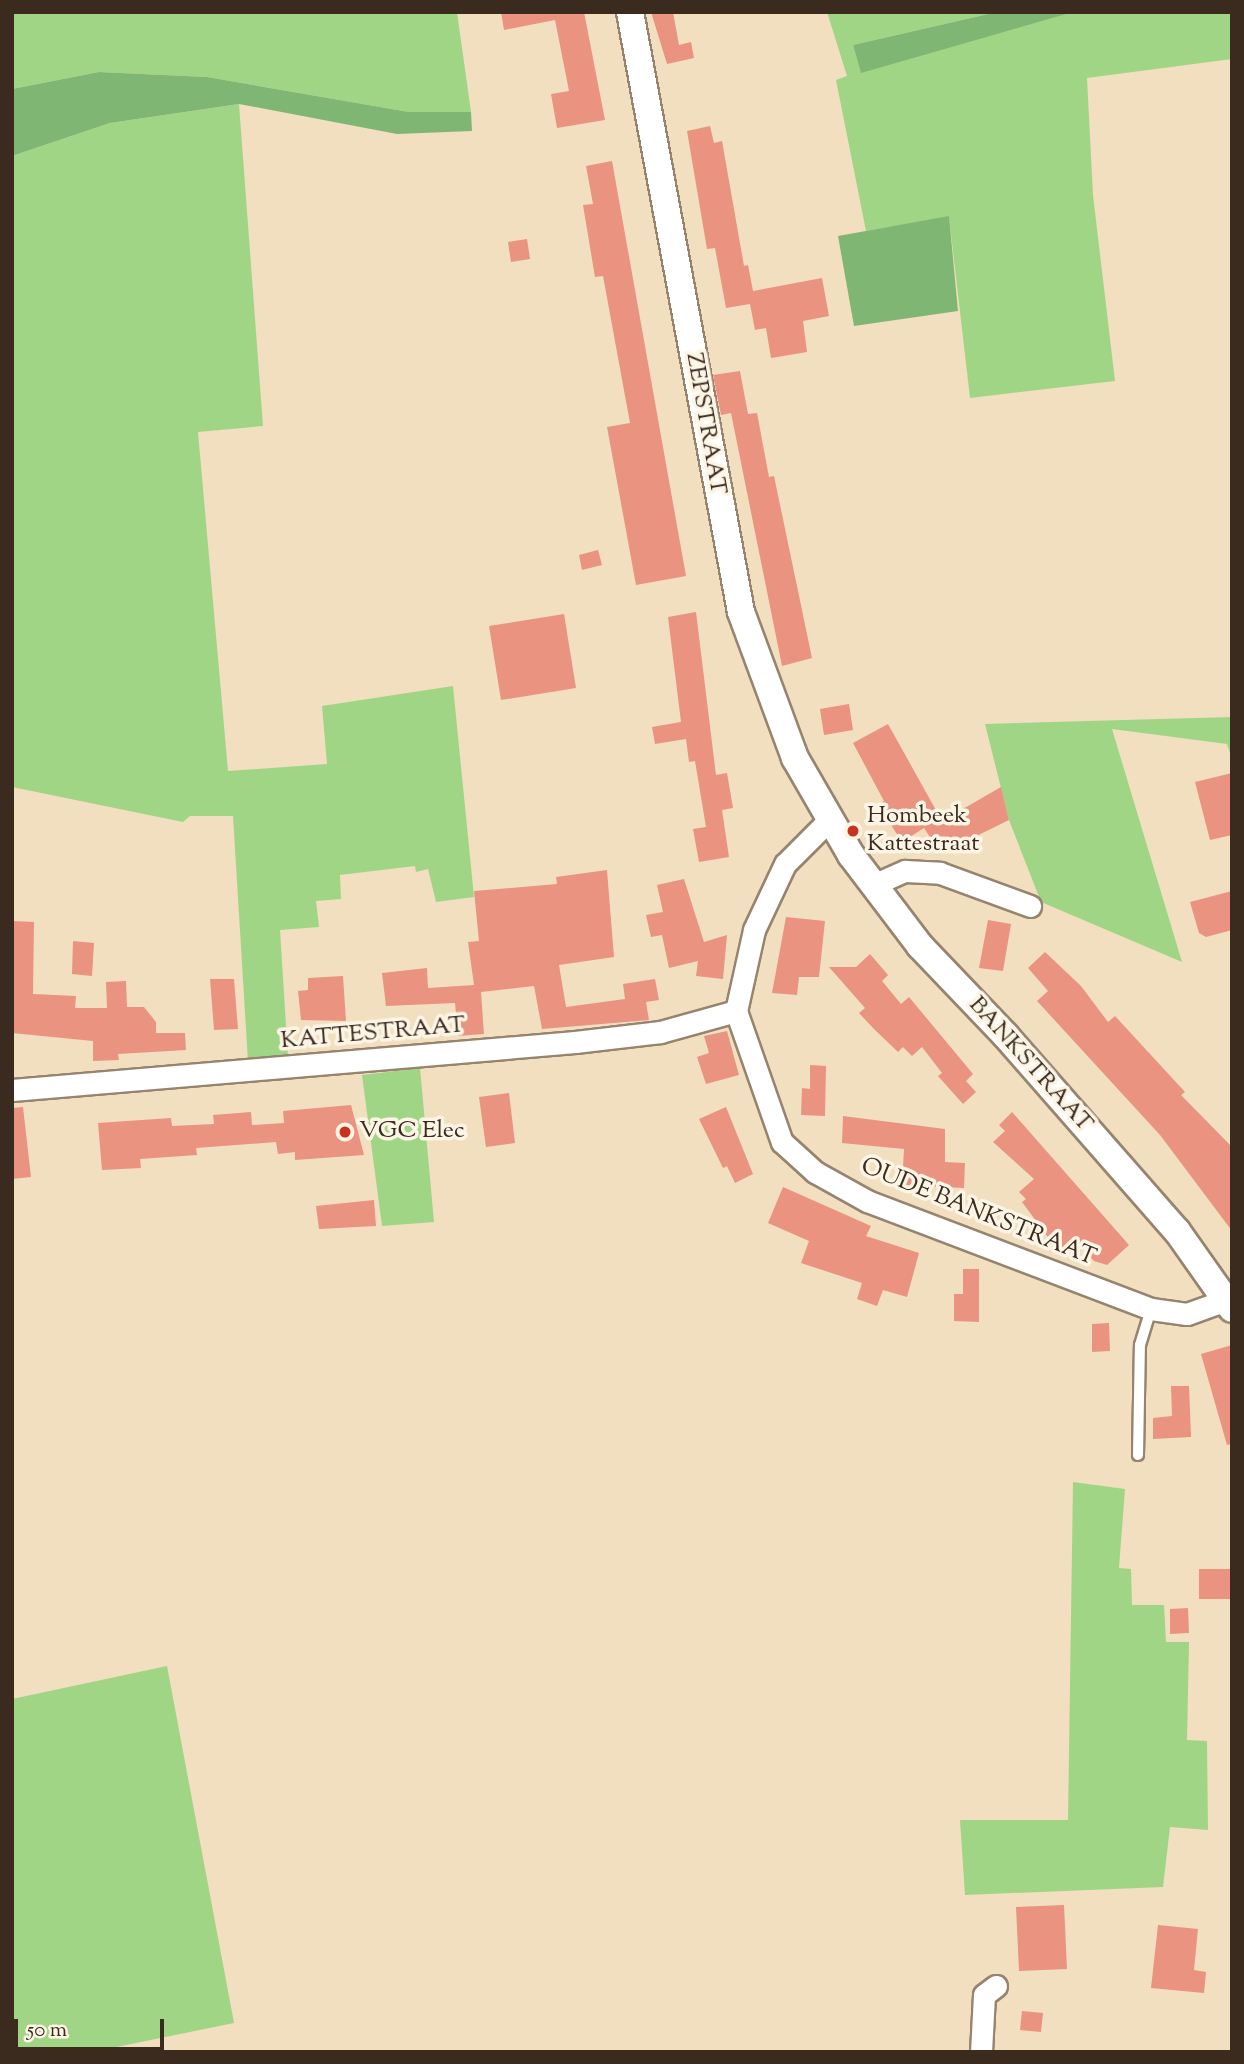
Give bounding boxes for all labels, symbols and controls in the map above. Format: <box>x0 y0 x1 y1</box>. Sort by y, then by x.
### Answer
street label: ZEPSTRAAT <box>678 351 732 497</box>
place label: Hombeek Kattestraat <box>867 803 980 859</box>
marker: Hombeek Kattestraat <box>845 823 861 839</box>
street label: BANKSTRAAT <box>962 991 1098 1139</box>
street label: KATTESTRAAT <box>280 1012 466 1056</box>
place label: VGC Elec <box>359 1118 465 1146</box>
marker: VGC Elec <box>337 1124 353 1140</box>
street label: OUDE BANKSTRAAT <box>856 1153 1100 1273</box>
scale bar <box>18 2004 168 2048</box>
text: 50 m <box>27 2016 67 2046</box>

